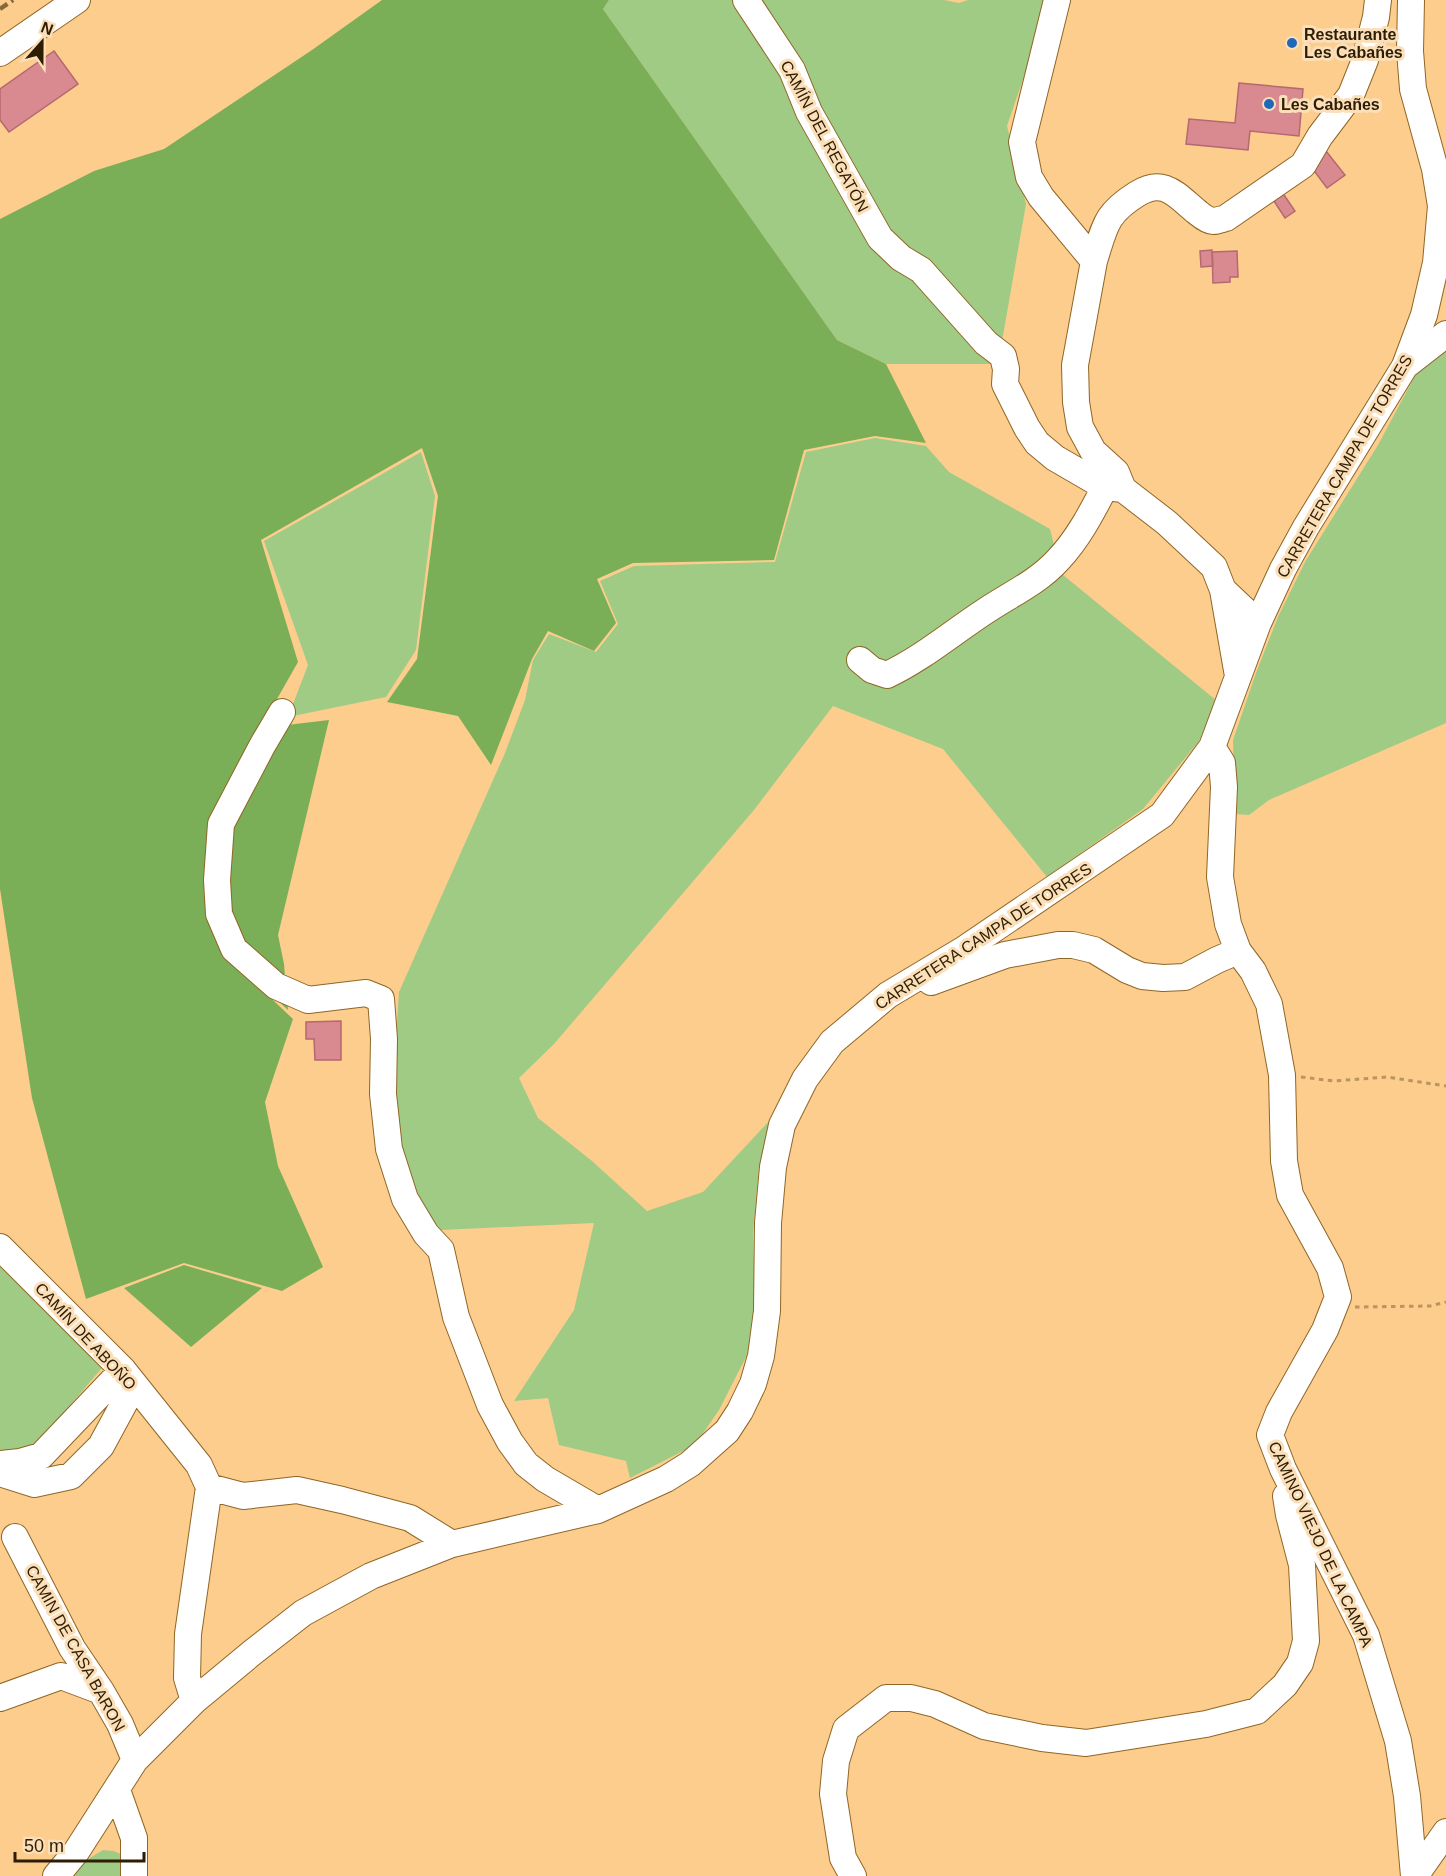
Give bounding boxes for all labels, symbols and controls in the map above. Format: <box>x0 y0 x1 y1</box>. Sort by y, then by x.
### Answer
north arrow <box>12 12 72 72</box>
text: N <box>39 18 56 38</box>
place label: Restaurante Les Cabañes <box>1304 26 1403 61</box>
marker: Restaurante Les Cabañes <box>1285 36 1299 50</box>
street label: CAMÍN DEL REGATÓN <box>777 57 873 215</box>
place label: Les Cabañes <box>1281 96 1380 113</box>
marker: Les Cabañes <box>1262 97 1276 111</box>
street label: CARRETERA CAMPA DE TORRES <box>1274 352 1415 581</box>
street label: CARRETERA CAMPA DE TORRES <box>872 860 1095 1013</box>
street label: CAMÍN DE ABOÑO <box>32 1278 141 1393</box>
street label: CAMINO VIEJO DE LA CAMPA <box>1265 1439 1376 1650</box>
street label: CAMIN DE CASA BARON <box>23 1562 128 1734</box>
scale bar <box>15 1825 144 1863</box>
text: 50 m <box>24 1836 64 1856</box>

